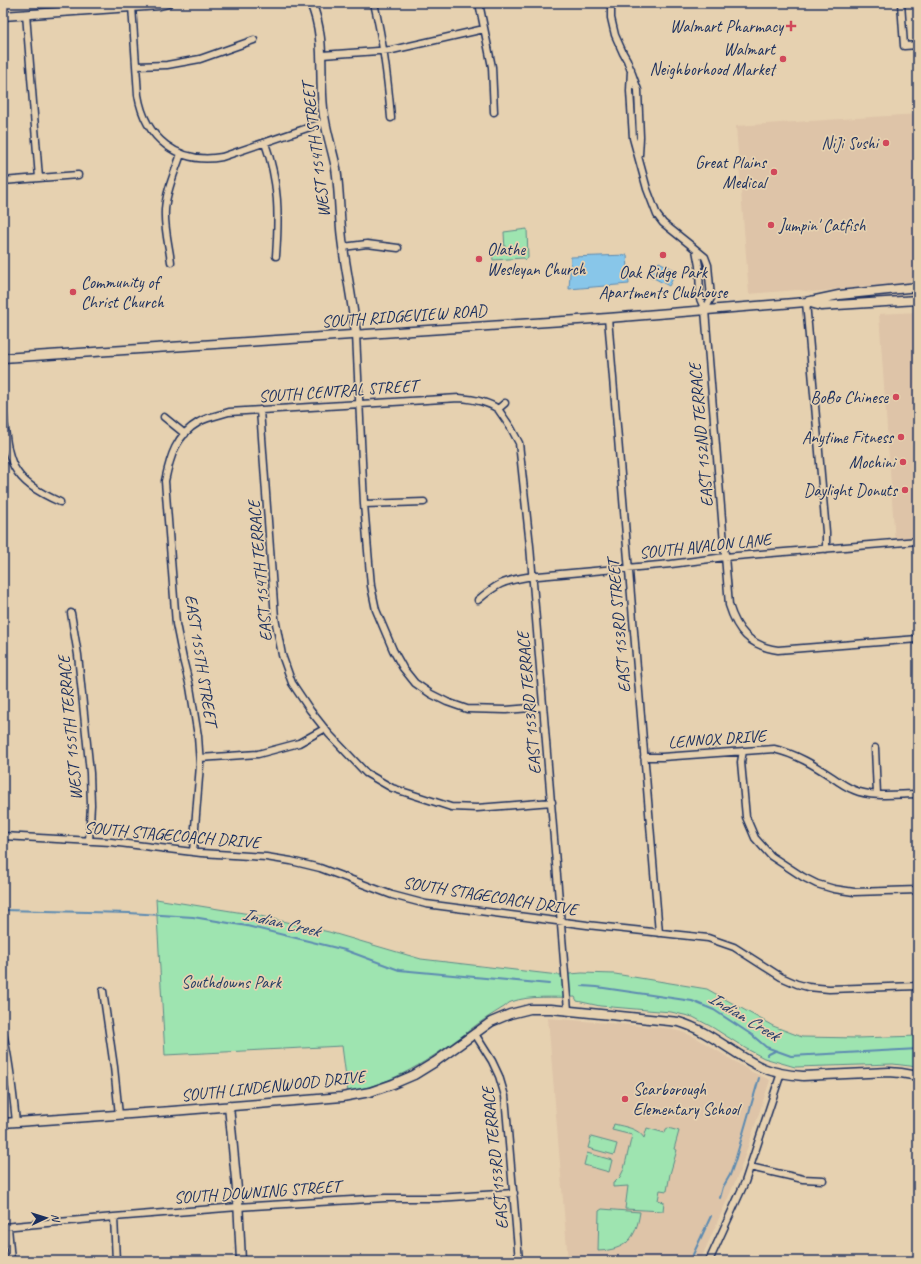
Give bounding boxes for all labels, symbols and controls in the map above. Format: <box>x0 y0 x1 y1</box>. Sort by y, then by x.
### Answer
place label: Walmart Pharmacy <box>670 16 784 37</box>
marker: Walmart Pharmacy <box>786 21 796 31</box>
place label: Walmart Neighborhood Market <box>649 39 777 80</box>
marker: Walmart Neighborhood Market <box>778 54 788 64</box>
street label: WEST 154TH STREET <box>297 77 335 219</box>
place label: NiJi Sushi <box>821 133 880 154</box>
marker: NiJi Sushi <box>881 138 891 148</box>
place label: Great Plains Medical <box>695 152 769 193</box>
marker: Great Plains Medical <box>769 167 779 177</box>
place label: Jumpin' Catfish <box>778 215 866 236</box>
marker: Jumpin' Catfish <box>766 220 776 230</box>
place label: Olathe Wesleyan Church <box>487 239 587 280</box>
marker: Oak Ridge Park Apartments Clubhouse <box>658 250 668 260</box>
marker: Olathe Wesleyan Church <box>474 254 484 264</box>
place label: Oak Ridge Park Apartments Clubhouse <box>599 262 729 303</box>
place label: Community of Christ Church <box>81 272 165 313</box>
marker: Community of Christ Church <box>68 287 78 297</box>
street label: SOUTH RIDGEVIEW ROAD <box>321 300 489 332</box>
street label: EAST 152ND TERRACE <box>684 360 718 508</box>
street label: SOUTH CENTRAL STREET <box>258 375 422 407</box>
place label: BoBo Chinese <box>811 387 889 408</box>
marker: BoBo Chinese <box>891 392 901 402</box>
place label: Anytime Fitness <box>802 427 894 448</box>
marker: Anytime Fitness <box>896 432 906 442</box>
place label: Mochini <box>849 452 898 473</box>
marker: Mochini <box>898 457 908 467</box>
place label: Daylight Donuts <box>803 480 898 501</box>
marker: Daylight Donuts <box>900 485 910 495</box>
street label: EAST 154TH TERRACE <box>243 497 277 642</box>
street label: SOUTH AVALON LANE <box>638 528 774 563</box>
street label: EAST 153RD STREET <box>602 554 635 694</box>
street label: EAST 155TH STREET <box>180 593 222 731</box>
street label: EAST 153RD TERRACE <box>512 628 546 775</box>
street label: WEST 155TH TERRACE <box>53 652 87 801</box>
street label: LENNOX DRIVE <box>667 725 769 753</box>
street label: SOUTH STAGECOACH DRIVE <box>83 817 263 853</box>
street label: SOUTH STAGECOACH DRIVE <box>401 872 581 921</box>
water label: Indian Creek <box>240 902 325 942</box>
park label: Southdowns Park <box>181 972 283 993</box>
water label: Indian Creek <box>705 986 786 1047</box>
street label: SOUTH LINDENWOOD DRIVE <box>180 1066 369 1106</box>
place label: Scarborough Elementary School <box>633 1079 742 1120</box>
street label: EAST 153RD TERRACE <box>477 1083 513 1230</box>
marker: Scarborough Elementary School <box>620 1094 630 1104</box>
street label: SOUTH DOWNING STREET <box>173 1175 345 1208</box>
north arrow <box>26 1198 66 1238</box>
text: N <box>49 1213 63 1223</box>

